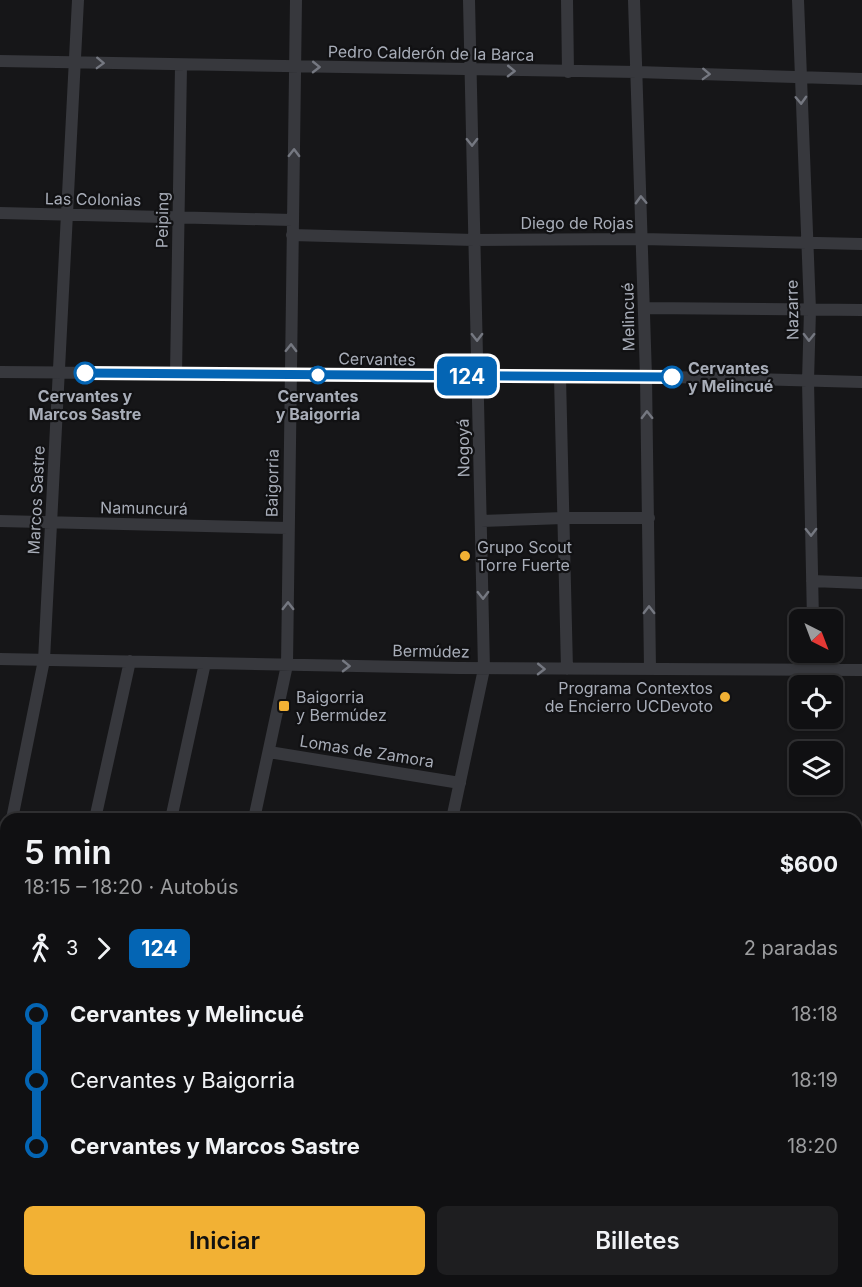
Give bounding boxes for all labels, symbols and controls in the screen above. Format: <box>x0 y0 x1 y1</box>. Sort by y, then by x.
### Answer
street label: Pedro Calderón de la Barca <box>328 41 534 65</box>
one-way arrow <box>96 57 105 70</box>
one-way arrow <box>312 61 321 73</box>
one-way arrow <box>507 65 516 77</box>
one-way arrow <box>702 68 711 81</box>
one-way arrow <box>795 96 808 105</box>
one-way arrow <box>466 138 478 147</box>
one-way arrow <box>287 149 300 158</box>
street label: Las Colonias <box>45 188 141 210</box>
street label: Peiping <box>152 192 172 248</box>
one-way arrow <box>635 195 647 204</box>
street label: Diego de Rojas <box>520 213 634 233</box>
street label: Nazarre <box>781 280 803 340</box>
street label: Melincué <box>617 282 639 352</box>
one-way arrow <box>470 333 483 342</box>
one-way arrow <box>803 333 815 342</box>
one-way arrow <box>285 344 297 353</box>
street label: Cervantes <box>338 348 416 370</box>
line badge: 124 <box>432 356 502 395</box>
place label: Cervantes y Melincué <box>688 358 773 396</box>
marker: Cervantes y Marcos Sastre <box>74 362 96 384</box>
text: 124 <box>449 364 485 389</box>
marker: Cervantes y Baigorria <box>309 366 327 384</box>
marker: Cervantes y Melincué <box>661 366 683 388</box>
place label: Cervantes y Marcos Sastre <box>29 386 141 424</box>
place label: Cervantes y Baigorria <box>276 386 360 424</box>
one-way arrow <box>640 411 653 420</box>
street label: Nogoyá <box>452 419 474 477</box>
street label: Marcos Sastre <box>23 445 49 555</box>
street label: Baigorria <box>261 449 283 517</box>
street label: Namuncurá <box>100 497 188 519</box>
one-way arrow <box>805 528 818 537</box>
place label: Grupo Scout Torre Fuerte <box>477 537 572 575</box>
marker: Grupo Scout Torre Fuerte <box>458 549 472 563</box>
one-way arrow <box>477 591 489 600</box>
one-way arrow <box>282 602 294 611</box>
one-way arrow <box>643 606 656 615</box>
north arrow <box>789 609 843 663</box>
map controls <box>789 609 843 795</box>
street label: Bermúdez <box>392 640 470 662</box>
one-way arrow <box>341 660 350 672</box>
one-way arrow <box>536 663 545 675</box>
button: locate <box>789 675 843 729</box>
place label: Programa Contextos de Encierro UCDevoto <box>545 678 713 716</box>
place label: Baigorria y Bermúdez <box>296 687 387 725</box>
marker: Programa Contextos de Encierro UCDevoto <box>718 690 732 704</box>
marker: Baigorria y Bermúdez <box>277 699 291 713</box>
street label: Lomas de Zamora <box>298 730 436 772</box>
button: layers <box>789 741 843 795</box>
text: 5 min <box>24 832 112 872</box>
text: $600 <box>780 851 838 877</box>
text: 18:15 – 18:20 · Autobús <box>24 875 239 899</box>
icon: walk <box>24 932 57 965</box>
icon: forward <box>87 932 120 965</box>
text: 3 <box>66 936 78 960</box>
text: 124 <box>141 936 178 961</box>
text: 2 paradas <box>744 936 838 960</box>
text: Cervantes y Melincué <box>70 1001 304 1027</box>
text: 18:18 <box>791 1002 838 1026</box>
text: Cervantes y Baigorria <box>70 1067 295 1093</box>
text: 18:19 <box>791 1068 838 1092</box>
text: Cervantes y Marcos Sastre <box>70 1133 360 1159</box>
text: 18:20 <box>787 1134 838 1158</box>
button: Iniciar <box>24 1206 425 1275</box>
button: Billetes <box>437 1206 838 1275</box>

